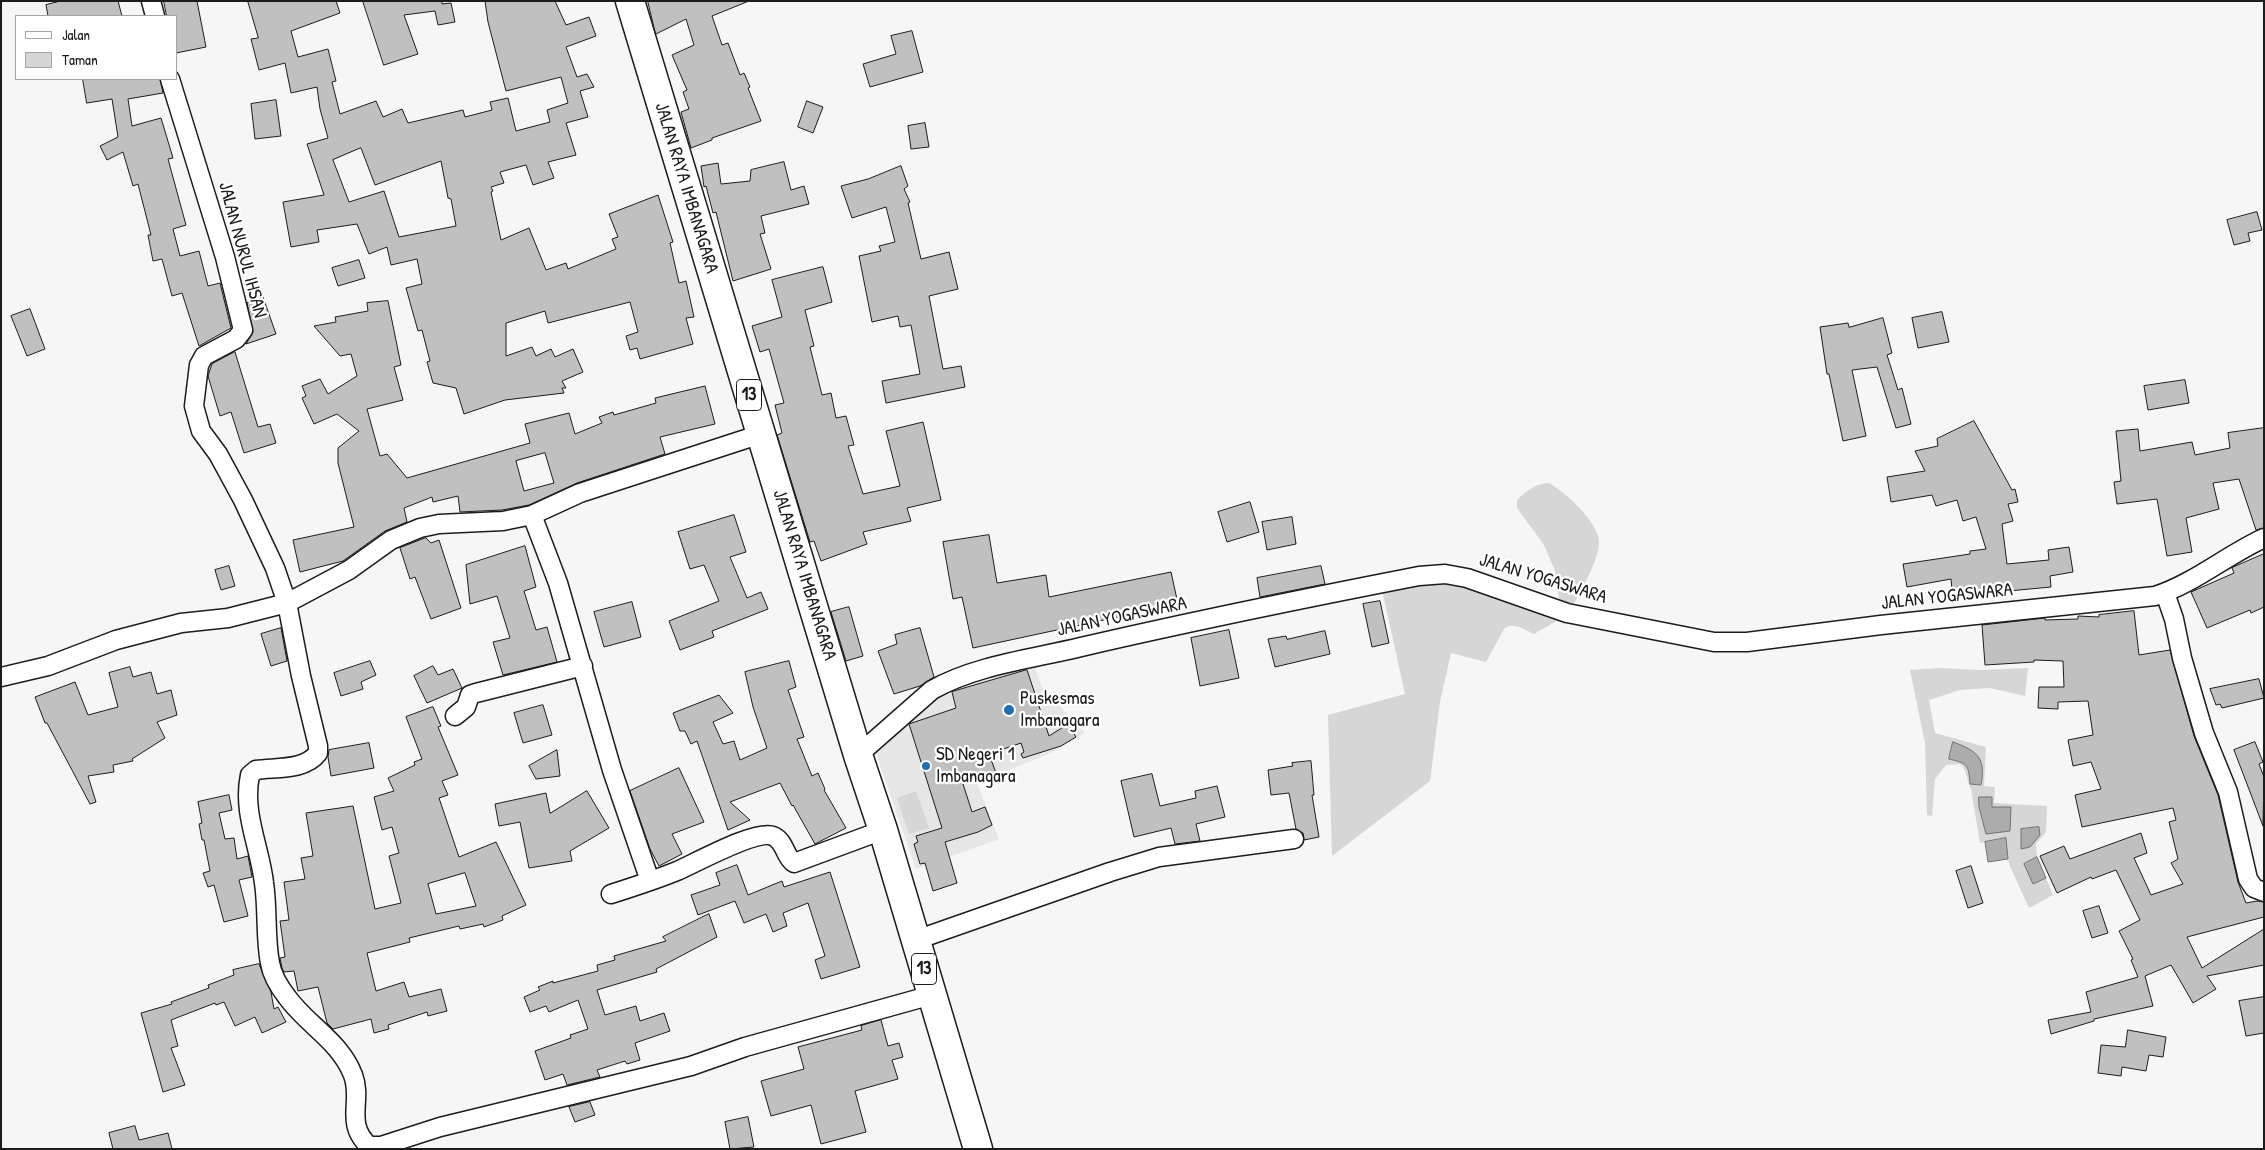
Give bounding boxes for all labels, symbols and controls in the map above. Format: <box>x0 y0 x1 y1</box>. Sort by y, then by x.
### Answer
legend <box>15 15 178 80</box>
text: Jalan <box>62 24 90 45</box>
text: Taman <box>62 49 98 70</box>
street label: JALAN RAYA IMBANAGARA <box>649 100 723 276</box>
street label: JALAN NURUL IHSAN <box>213 180 271 320</box>
road number: 13 <box>736 380 762 410</box>
street label: JALAN RAYA IMBANAGARA <box>767 487 841 663</box>
street label: JALAN YOGASWARA <box>1477 549 1609 609</box>
street label: JALAN YOGASWARA <box>1880 579 2014 615</box>
street label: JALAN YOGASWARA <box>1055 592 1189 642</box>
place label: Puskesmas Imbanagara <box>1020 688 1099 732</box>
marker: Puskesmas Imbanagara <box>1002 703 1016 717</box>
place label: SD Negeri 1 Imbanagara <box>936 744 1015 788</box>
marker: SD Negeri 1 Imbanagara <box>920 760 932 772</box>
road number: 13 <box>912 954 936 984</box>

